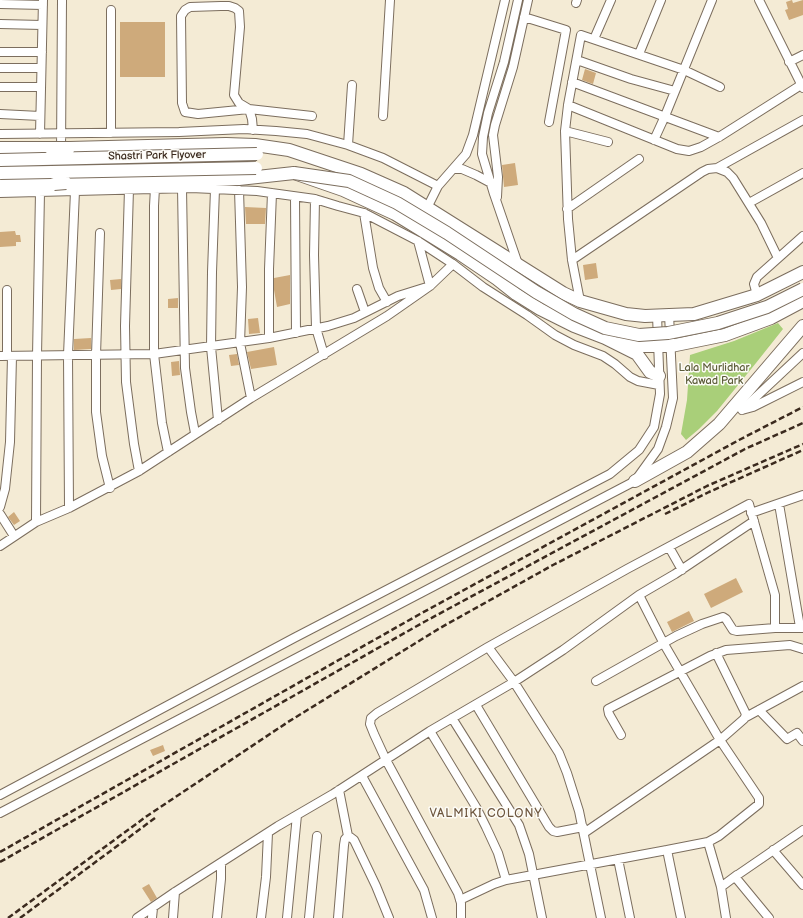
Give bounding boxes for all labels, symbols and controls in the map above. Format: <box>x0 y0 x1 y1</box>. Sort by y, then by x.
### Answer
street label: Shastri Park Flyover <box>108 149 206 163</box>
park label: Lala Murlidhar Kawad Park <box>679 361 749 387</box>
district label: VALMIKI COLONY <box>430 807 542 821</box>

